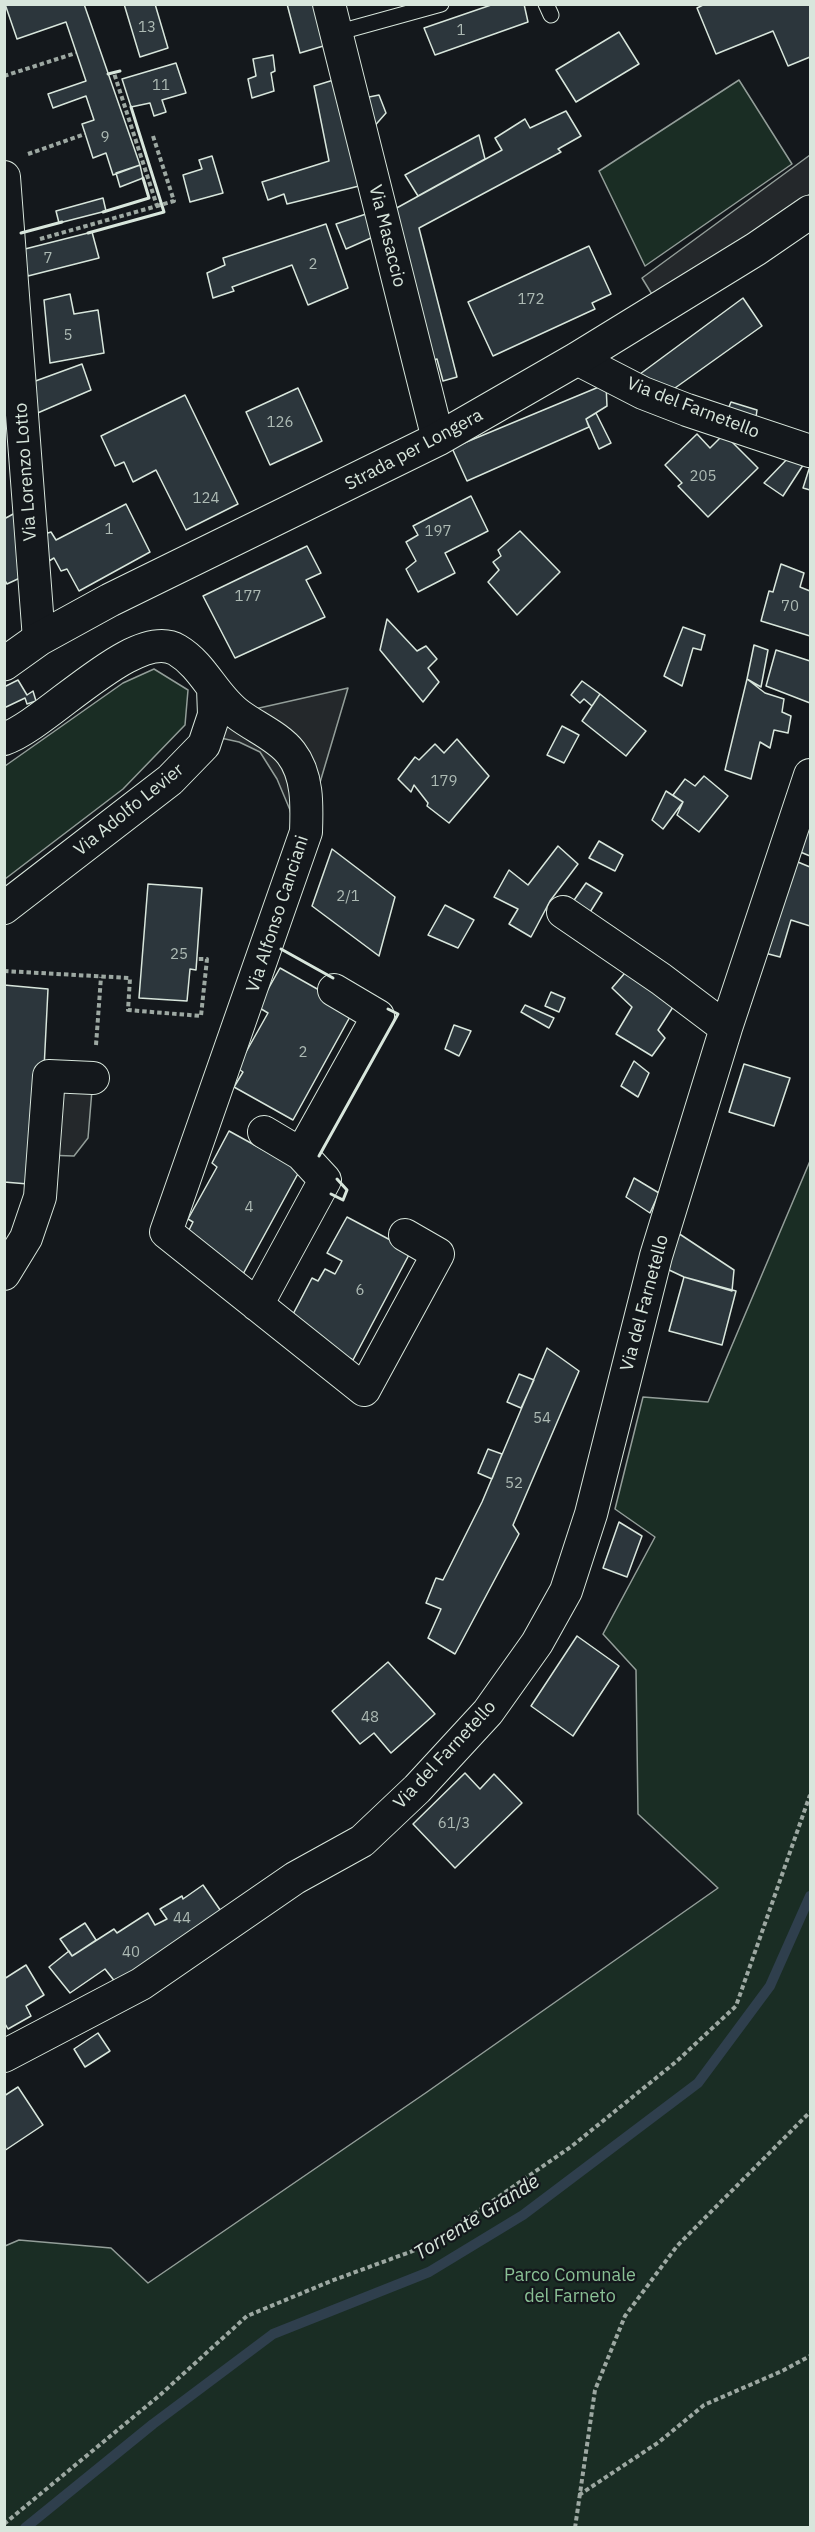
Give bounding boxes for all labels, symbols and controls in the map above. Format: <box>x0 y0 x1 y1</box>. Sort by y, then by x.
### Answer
house number: 13 <box>138 19 156 37</box>
house number: 1 <box>457 22 465 40</box>
house number: 11 <box>152 77 170 95</box>
house number: 9 <box>101 129 109 147</box>
street label: Via Masaccio <box>364 183 410 289</box>
house number: 7 <box>44 250 52 268</box>
house number: 2 <box>309 256 317 274</box>
house number: 172 <box>518 291 544 309</box>
house number: 5 <box>64 327 72 345</box>
street label: Via del Farnetello <box>624 373 762 443</box>
street label: Via Lorenzo Lotto <box>10 402 42 542</box>
street label: Strada per Longera <box>341 405 487 495</box>
house number: 126 <box>267 414 293 432</box>
house number: 205 <box>690 468 716 486</box>
house number: 124 <box>193 490 219 508</box>
house number: 1 <box>105 521 113 539</box>
house number: 197 <box>425 523 451 541</box>
house number: 177 <box>235 588 261 606</box>
house number: 70 <box>781 598 799 616</box>
street label: Via Adolfo Levier <box>70 759 188 861</box>
house number: 179 <box>431 773 457 791</box>
street label: Via Alfonso Canciani <box>242 833 314 995</box>
house number: 2/1 <box>336 888 360 906</box>
house number: 25 <box>170 946 188 964</box>
house number: 2 <box>299 1044 307 1062</box>
house number: 4 <box>245 1199 253 1217</box>
street label: Via del Farnetello <box>616 1232 674 1374</box>
house number: 6 <box>356 1282 364 1300</box>
house number: 54 <box>533 1410 551 1428</box>
house number: 52 <box>505 1475 523 1493</box>
street label: Via del Farnetello <box>389 1696 501 1814</box>
house number: 48 <box>361 1709 379 1727</box>
house number: 61/3 <box>438 1815 470 1833</box>
house number: 44 <box>173 1910 191 1928</box>
house number: 40 <box>122 1944 140 1962</box>
water label: Torrente Grande <box>410 2170 544 2266</box>
park label: Parco Comunale del Farneto <box>504 2265 636 2308</box>

